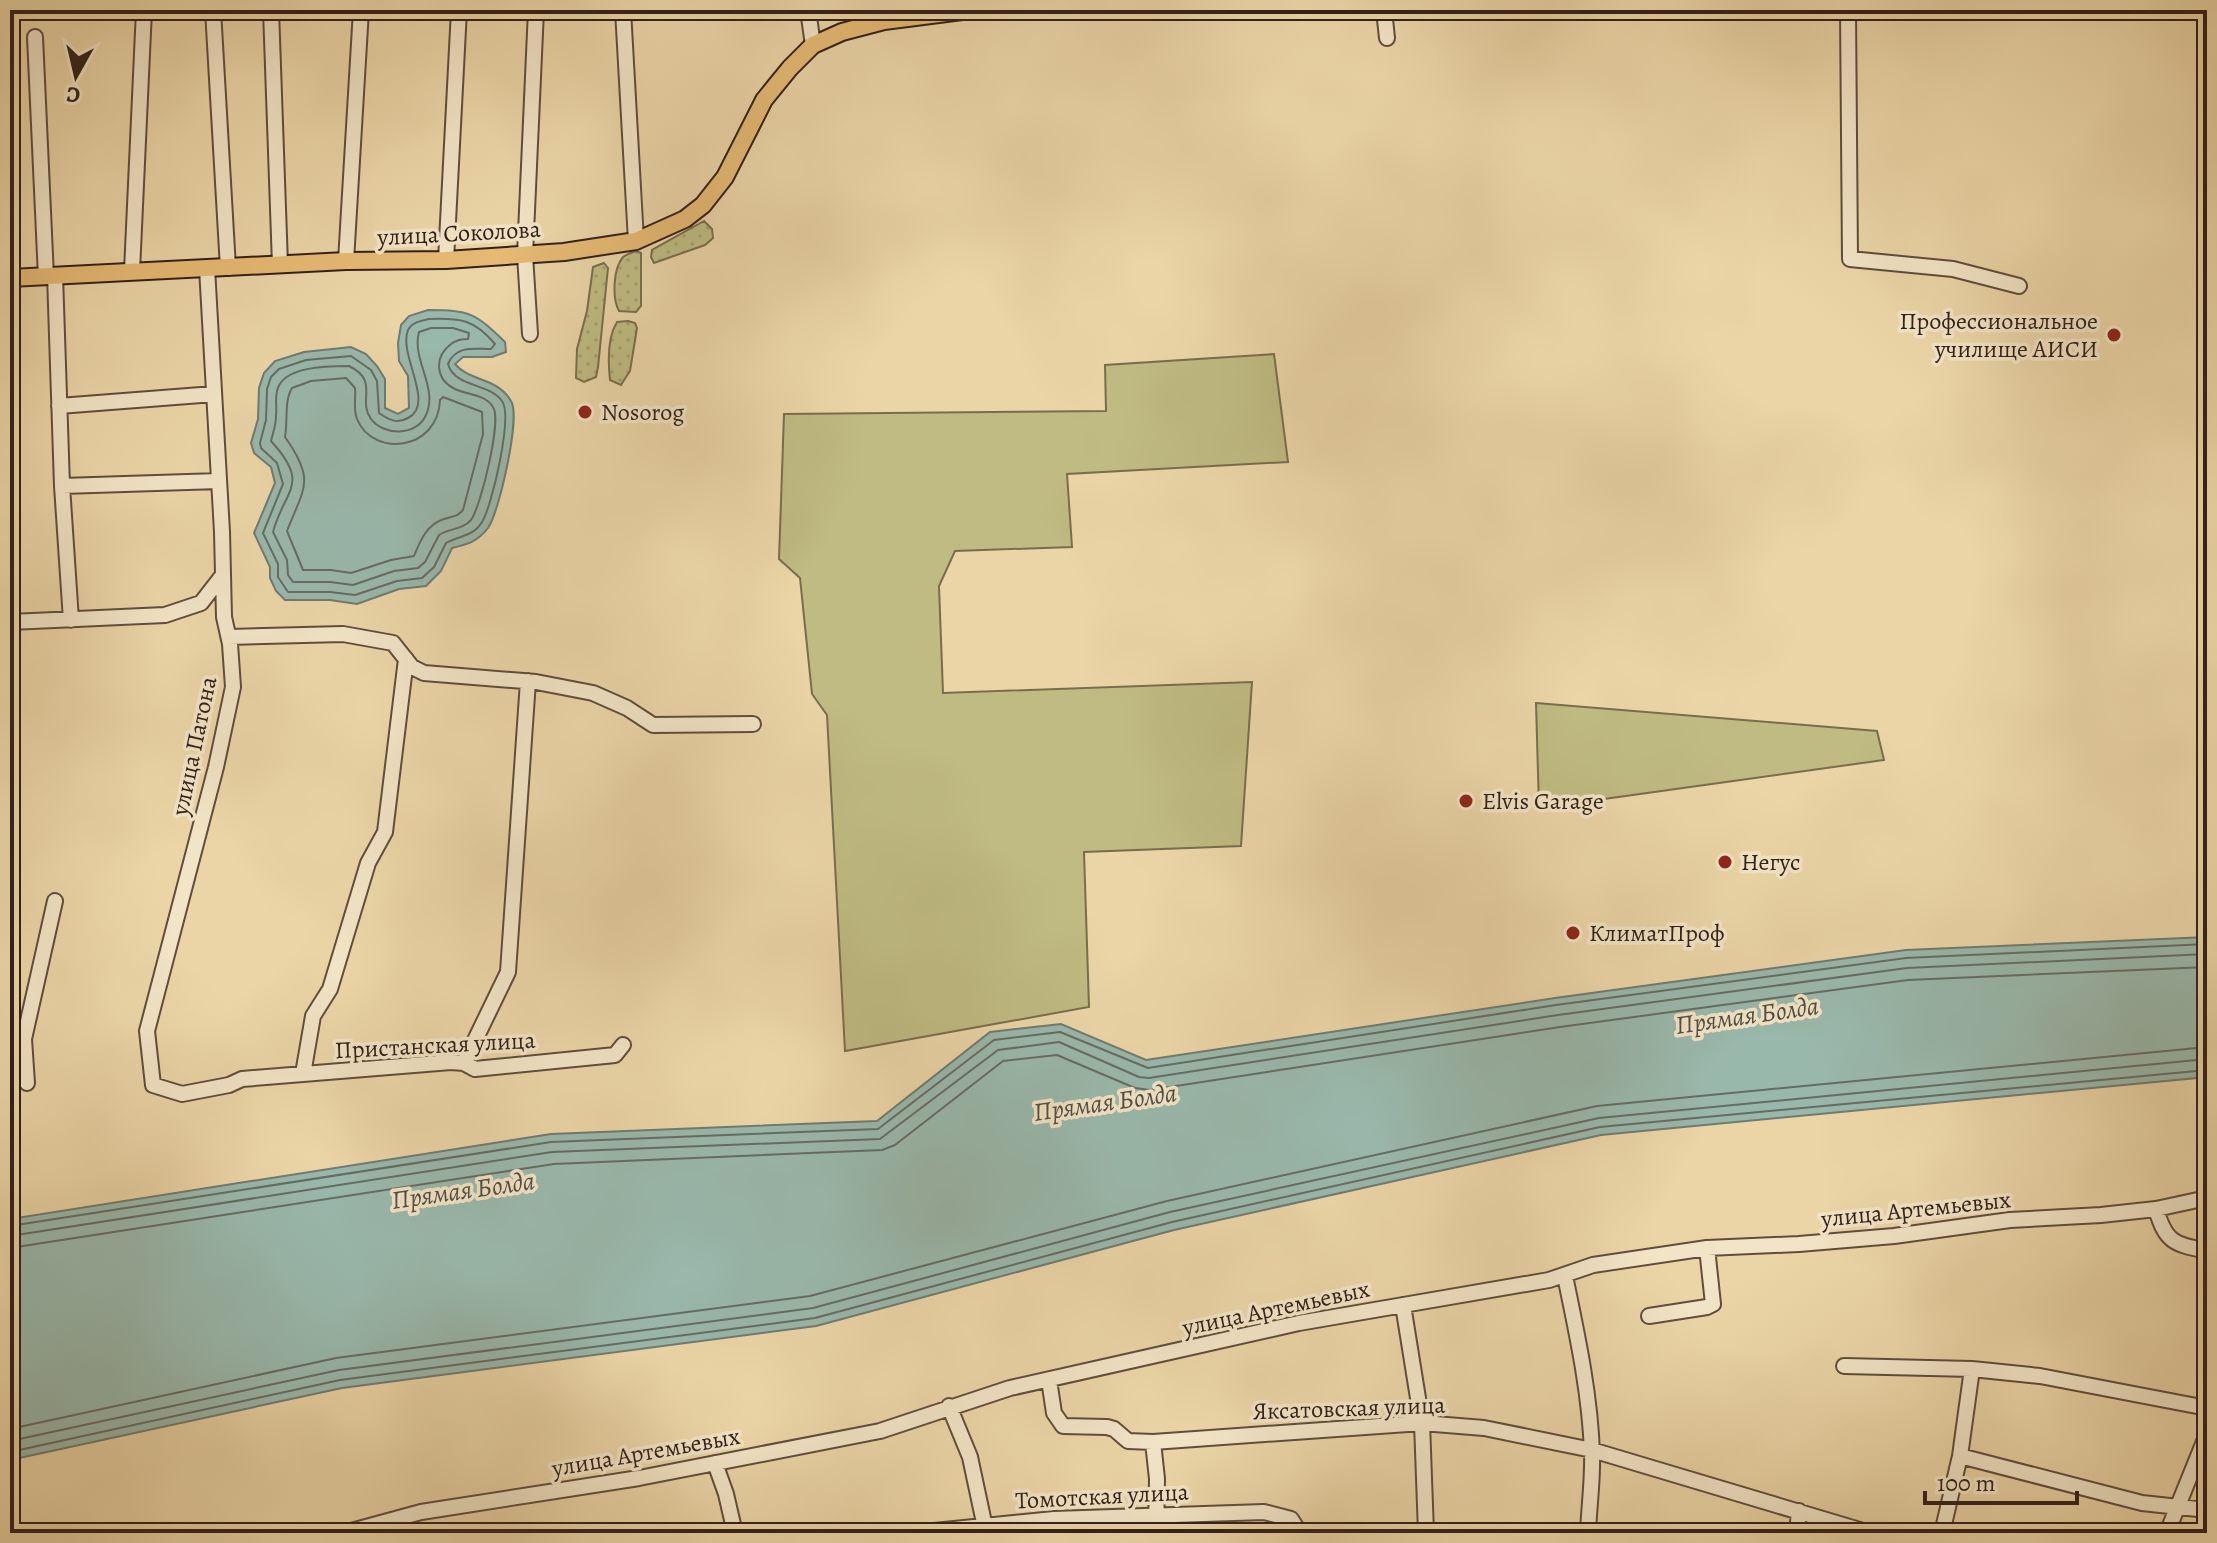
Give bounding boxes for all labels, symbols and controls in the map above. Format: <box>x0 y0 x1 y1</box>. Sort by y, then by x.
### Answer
north arrow <box>36 36 116 116</box>
text: С <box>65 79 82 111</box>
street label: улица Соколова <box>376 213 541 253</box>
place label: Профессиональное училище АИСИ <box>1900 305 2098 365</box>
marker: Профессиональное училище АИСИ <box>2105 326 2123 344</box>
place label: Nosorog <box>601 396 684 428</box>
marker: Nosorog <box>576 403 594 421</box>
street label: улица Патона <box>163 673 224 820</box>
place label: Elvis Garage <box>1482 785 1604 817</box>
marker: Elvis Garage <box>1457 792 1475 810</box>
place label: Негус <box>1741 846 1800 878</box>
marker: Негус <box>1716 853 1734 871</box>
place label: КлиматПроф <box>1589 917 1725 949</box>
marker: КлиматПроф <box>1564 924 1582 942</box>
water label: Прямая Болда <box>1673 988 1821 1043</box>
street label: Пристанская улица <box>334 1024 536 1066</box>
water label: Прямая Болда <box>1031 1075 1179 1130</box>
water label: Прямая Болда <box>389 1163 537 1218</box>
street label: улица Артемьевых <box>1819 1183 2013 1235</box>
street label: улица Артемьевых <box>1179 1273 1373 1344</box>
street label: Яксатовская улица <box>1252 1389 1446 1427</box>
street label: улица Артемьевых <box>548 1420 743 1484</box>
scale bar <box>1925 1455 2077 1505</box>
text: 100 m <box>1937 1467 1996 1499</box>
street label: Томотская улица <box>1014 1475 1190 1517</box>

